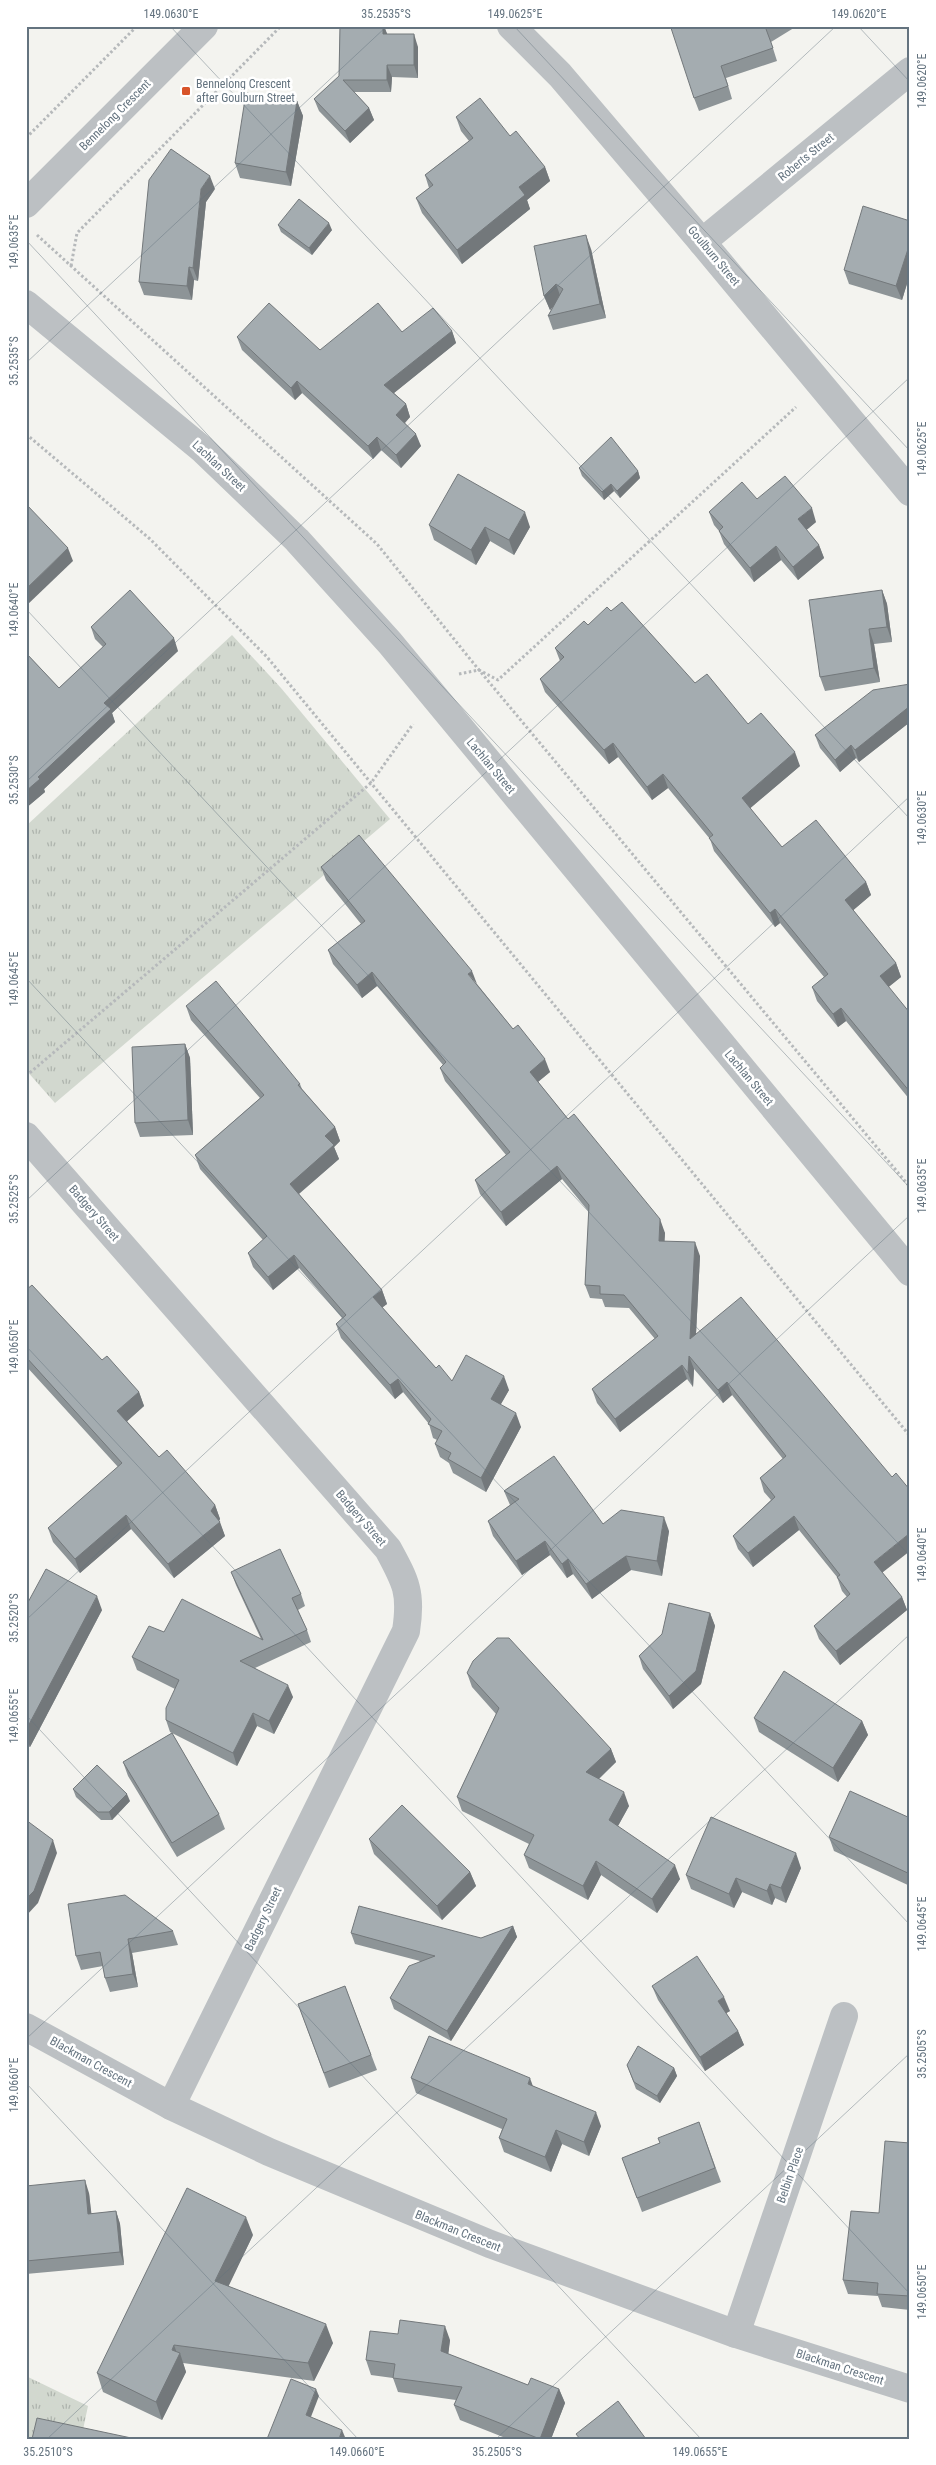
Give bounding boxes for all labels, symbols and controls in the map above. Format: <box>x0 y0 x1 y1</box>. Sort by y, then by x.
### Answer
text: 149.0630°E <box>143 7 199 21</box>
text: 35.2535°S <box>361 7 411 21</box>
text: 149.0625°E <box>487 7 543 21</box>
text: 149.0620°E <box>831 7 887 21</box>
text: 149.0620°E <box>915 53 929 109</box>
street label: Bennelong Crescent <box>77 76 154 153</box>
place label: Bennelong Crescent after Goulburn Street <box>196 77 295 105</box>
marker: Bennelong Crescent after Goulburn Street <box>180 85 192 97</box>
street label: Roberts Street <box>775 130 837 184</box>
text: 149.0635°E <box>7 214 21 270</box>
street label: Goulburn Street <box>685 223 743 289</box>
text: 35.2535°S <box>7 336 21 386</box>
text: 149.0625°E <box>915 421 929 477</box>
street label: Lachlan Street <box>189 438 249 495</box>
text: 149.0640°E <box>7 582 21 638</box>
street label: Lachlan Street <box>464 735 518 797</box>
text: 35.2530°S <box>7 755 21 805</box>
text: 149.0630°E <box>915 790 929 846</box>
text: 149.0645°E <box>7 951 21 1007</box>
street label: Lachlan Street <box>722 1047 776 1109</box>
text: 149.0635°E <box>915 1158 929 1214</box>
text: 35.2525°S <box>7 1174 21 1224</box>
street label: Badgery Street <box>66 1182 122 1244</box>
text: 149.0650°E <box>7 1319 21 1375</box>
street label: Badgery Street <box>333 1487 389 1549</box>
text: 149.0640°E <box>915 1527 929 1583</box>
text: 35.2520°S <box>7 1593 21 1643</box>
text: 149.0655°E <box>7 1688 21 1744</box>
street label: Badgery Street <box>241 1884 285 1953</box>
text: 149.0645°E <box>915 1896 929 1952</box>
text: 35.2505°S <box>915 2029 929 2079</box>
street label: Blackman Crescent <box>48 2034 135 2090</box>
text: 149.0660°E <box>7 2057 21 2113</box>
street label: Belbin Place <box>774 2145 806 2205</box>
street label: Blackman Crescent <box>413 2207 503 2255</box>
text: 149.0650°E <box>915 2264 929 2320</box>
street label: Blackman Crescent <box>794 2346 886 2388</box>
text: 35.2510°S <box>23 2445 73 2459</box>
text: 149.0660°E <box>329 2445 385 2459</box>
text: 35.2505°S <box>472 2445 522 2459</box>
text: 149.0655°E <box>672 2445 728 2459</box>

